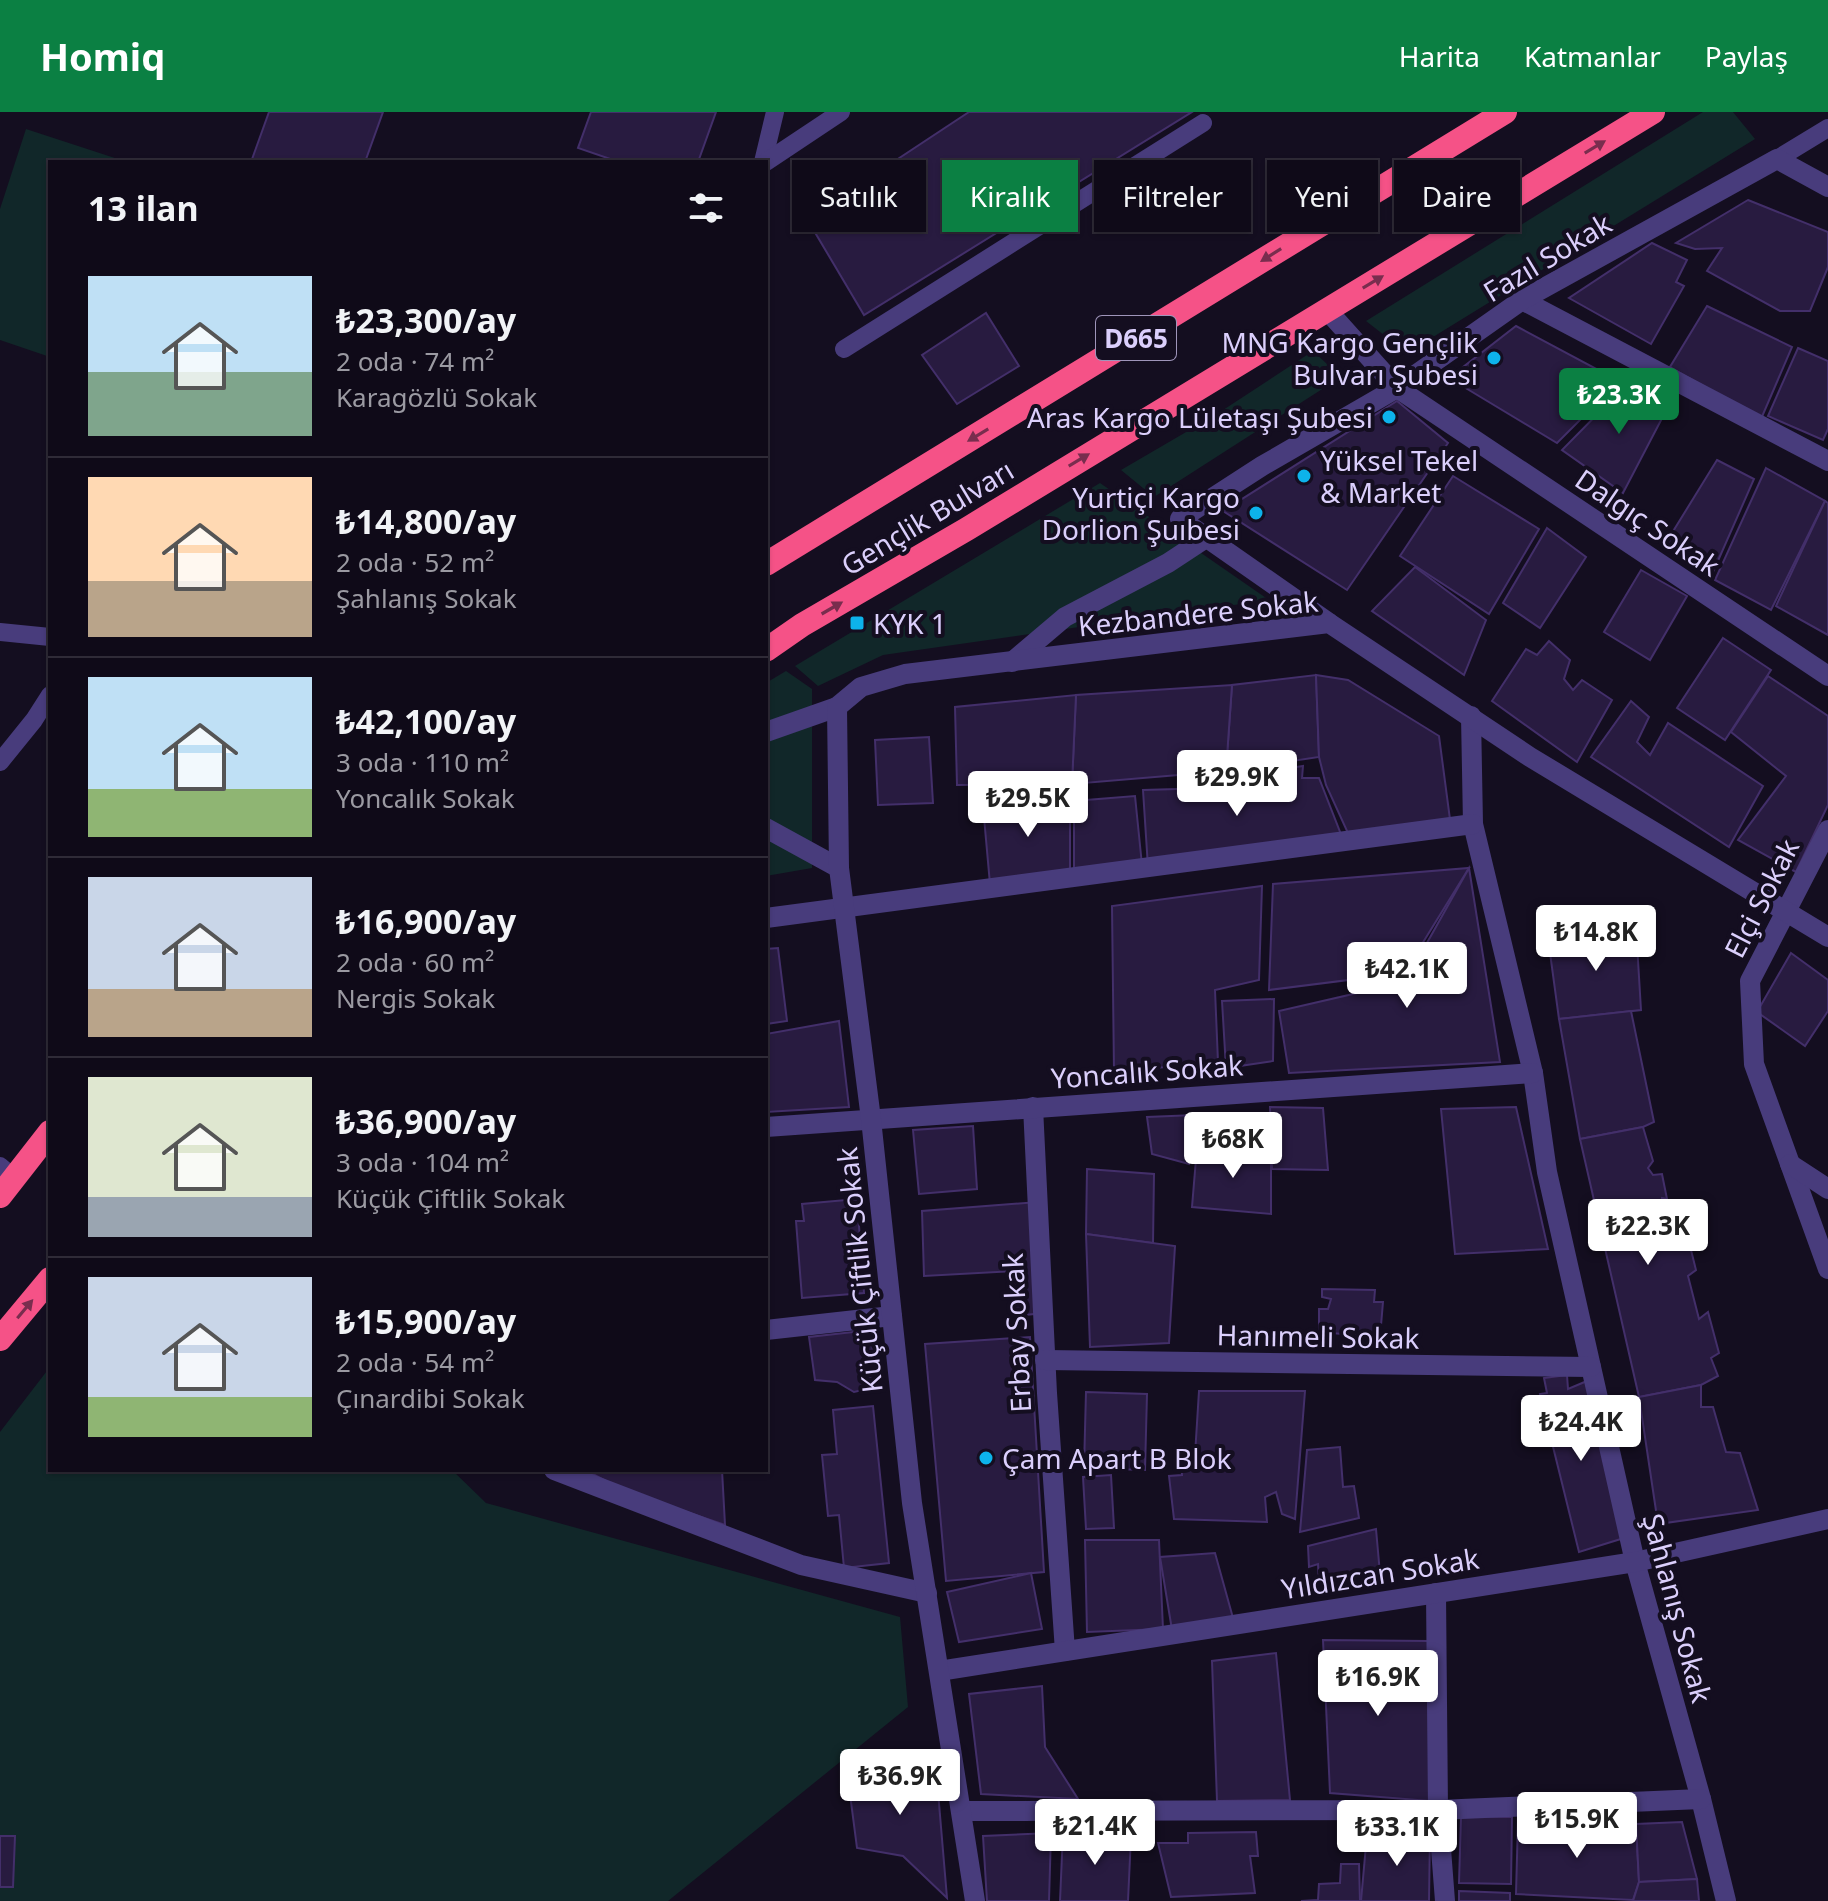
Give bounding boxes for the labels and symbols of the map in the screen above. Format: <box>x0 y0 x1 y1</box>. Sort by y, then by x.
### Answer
one-way arrow <box>1584 140 1606 154</box>
street label: Fazıl Sokak <box>1476 204 1618 310</box>
one-way arrow <box>1260 248 1282 262</box>
one-way arrow <box>1362 275 1384 289</box>
road number: D665 <box>1096 316 1176 360</box>
place label: MNG Kargo Gençlik Bulvarı Şubesi <box>1222 323 1478 393</box>
marker: MNG Kargo Gençlik Bulvarı Şubesi <box>1485 349 1503 367</box>
pin: ₺23.3K <box>1554 368 1684 436</box>
place label: Aras Kargo Lületaşı Şubesi <box>1027 398 1373 436</box>
marker: Aras Kargo Lületaşı Şubesi <box>1380 408 1398 426</box>
one-way arrow <box>967 428 989 442</box>
place label: Yüksel Tekel & Market <box>1320 441 1478 511</box>
street label: Gençlik Bulvarı <box>834 450 1020 584</box>
one-way arrow <box>1068 454 1090 468</box>
street label: Dalgıç Sokak <box>1568 460 1728 584</box>
marker: Yüksel Tekel & Market <box>1295 467 1313 485</box>
place label: Yurtiçi Kargo Dorlion Şuıbesi <box>1042 478 1240 548</box>
marker: Yurtiçi Kargo Dorlion Şuıbesi <box>1247 504 1265 522</box>
street label: Kezbandere Sokak <box>1076 581 1320 645</box>
one-way arrow <box>820 601 843 615</box>
place label: KYK 1 <box>873 604 947 642</box>
marker: KYK 1 <box>848 614 866 632</box>
pin: ₺29.9K <box>1172 750 1302 818</box>
pin: ₺29.5K <box>963 771 1093 839</box>
street label: Elçi Sokak <box>1715 832 1807 964</box>
pin: ₺14.8K <box>1531 905 1661 973</box>
pin: ₺42.1K <box>1342 942 1472 1010</box>
street label: Yoncalık Sokak <box>1050 1045 1244 1097</box>
pin: ₺68K <box>1186 1112 1280 1180</box>
street label: Küçük Çiftlik Sokak <box>827 1145 891 1395</box>
pin: ₺22.3K <box>1583 1199 1713 1267</box>
street label: Erbay Sokak <box>993 1252 1039 1414</box>
one-way arrow <box>16 1299 33 1319</box>
street label: Hanımeli Sokak <box>1216 1315 1420 1357</box>
pin: ₺24.4K <box>1516 1395 1646 1463</box>
place label: Çam Apart B Blok <box>1002 1439 1231 1477</box>
marker: Çam Apart B Blok <box>977 1449 995 1467</box>
street label: Şahlanış Sokak <box>1634 1509 1722 1707</box>
street label: Yıldızcan Sokak <box>1278 1539 1482 1607</box>
pin: ₺16.9K <box>1313 1650 1443 1718</box>
pin: ₺36.9K <box>835 1749 965 1817</box>
pin: ₺15.9K <box>1512 1792 1642 1860</box>
pin: ₺21.4K <box>1030 1799 1160 1867</box>
pin: ₺33.1K <box>1332 1800 1462 1868</box>

